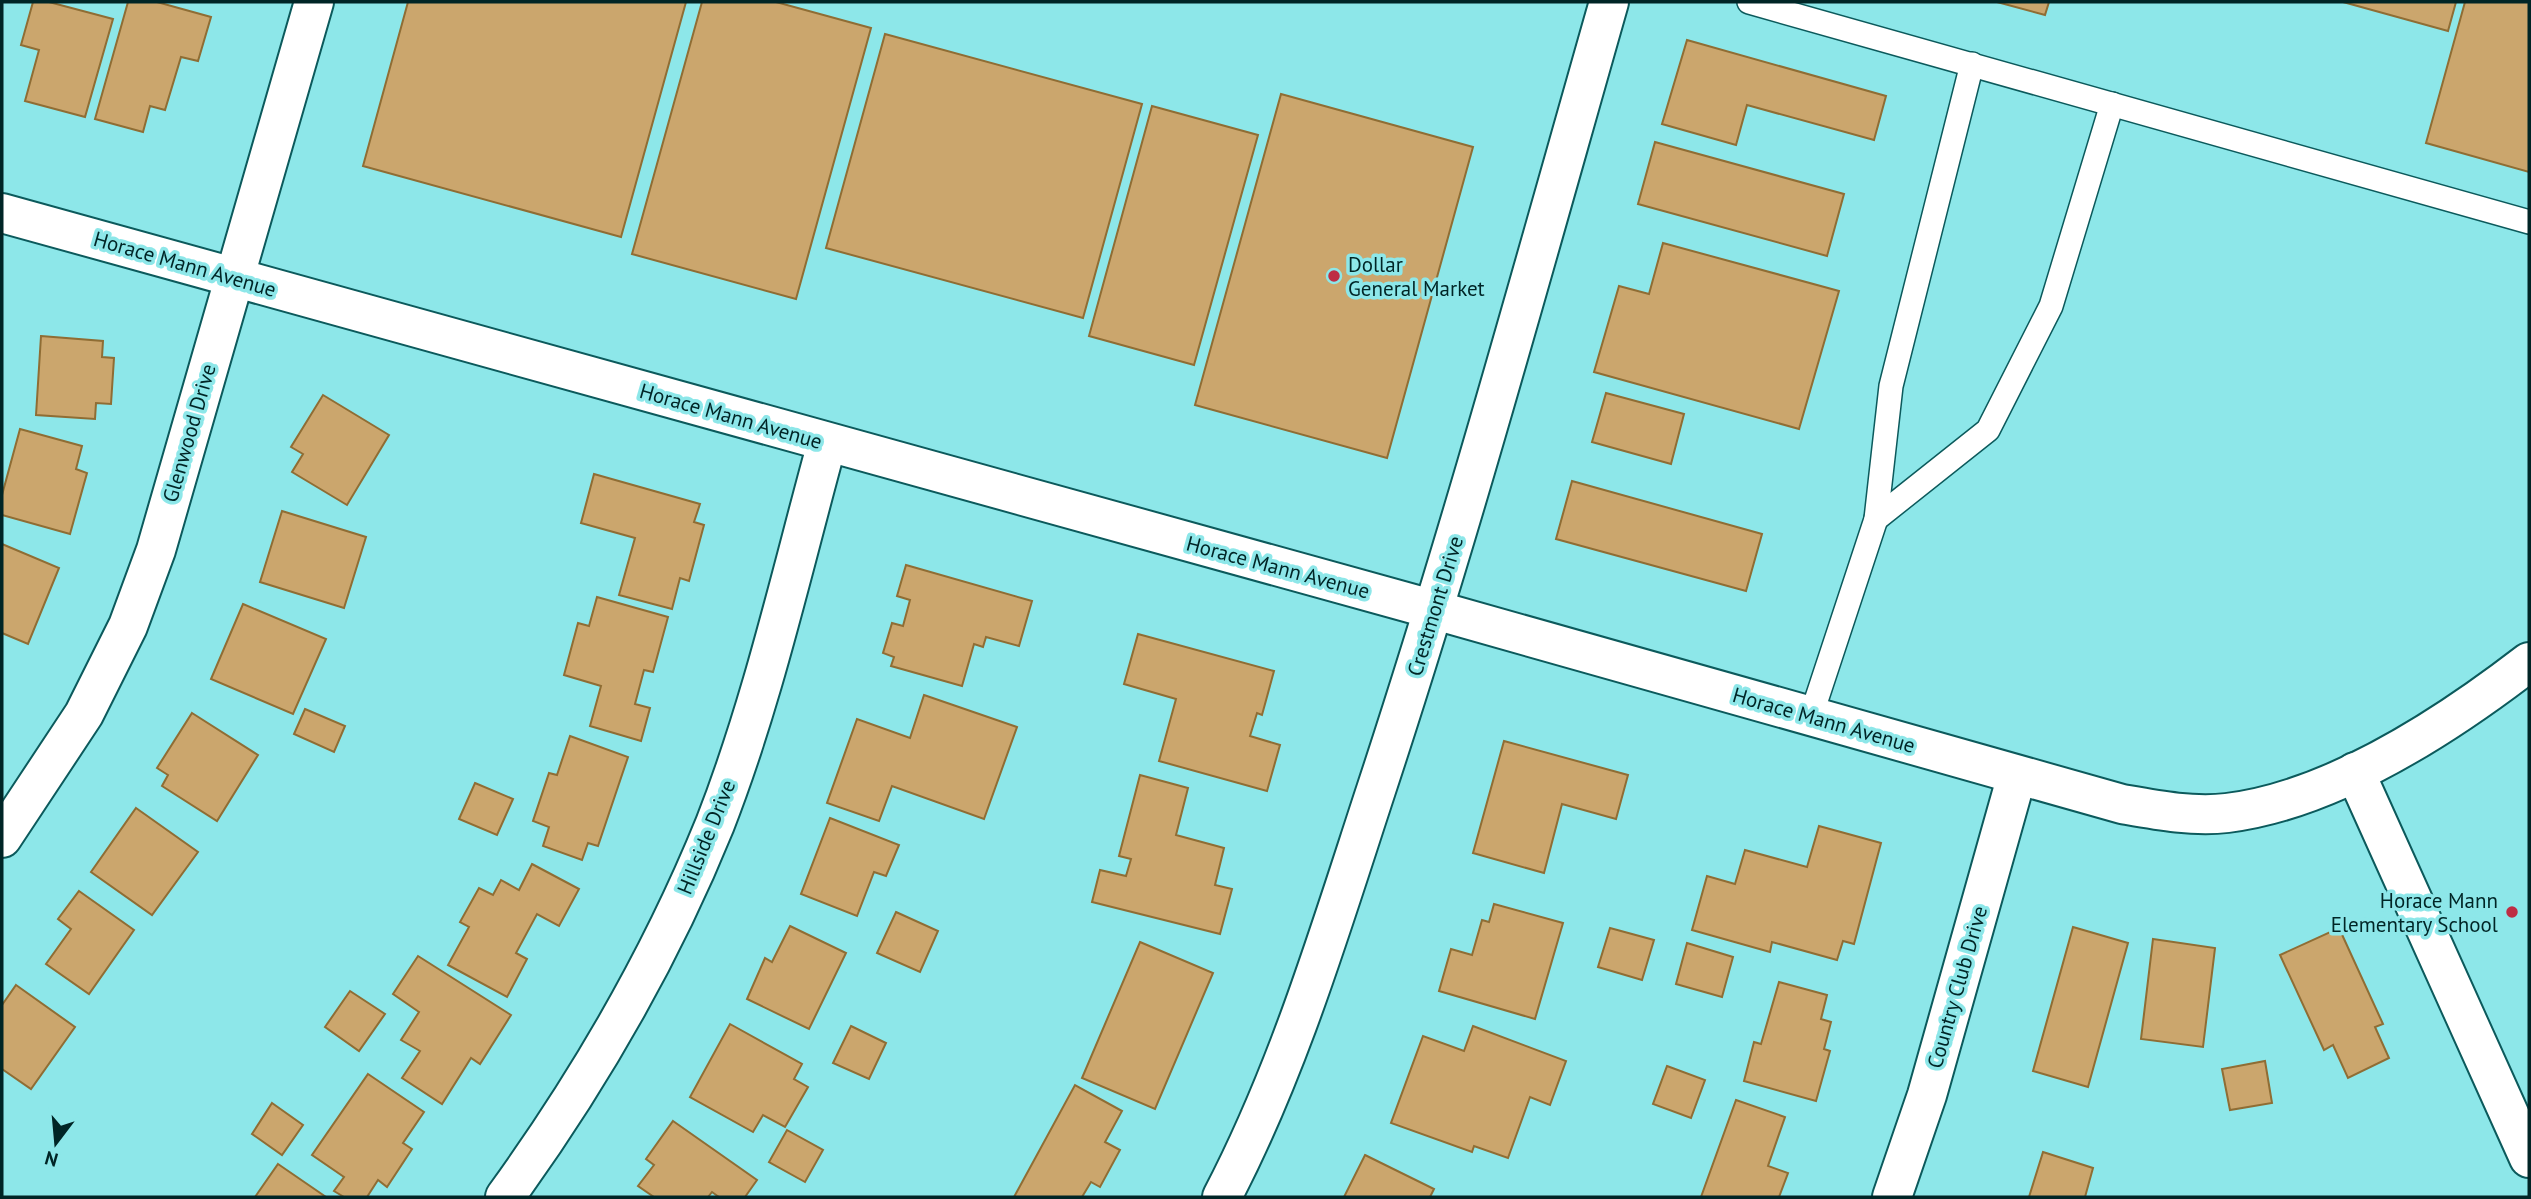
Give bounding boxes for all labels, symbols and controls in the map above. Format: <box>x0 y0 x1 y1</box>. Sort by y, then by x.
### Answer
street label: Horace Mann Avenue <box>91 225 279 303</box>
place label: Dollar General Market <box>1348 251 1485 302</box>
marker: Dollar General Market <box>1326 268 1342 284</box>
street label: Glenwood Drive <box>156 361 222 505</box>
street label: Horace Mann Avenue <box>637 377 825 455</box>
street label: Horace Mann Avenue <box>1183 530 1373 604</box>
street label: Crestmont Drive <box>1401 533 1469 679</box>
street label: Horace Mann Avenue <box>1730 681 1918 759</box>
street label: Hillside Drive <box>671 776 741 898</box>
place label: Horace Mann Elementary School <box>2331 887 2498 938</box>
street label: Country Club Drive <box>1921 903 1993 1071</box>
marker: Horace Mann Elementary School <box>2504 904 2520 920</box>
north arrow <box>21 1108 91 1178</box>
text: N <box>42 1146 61 1173</box>

